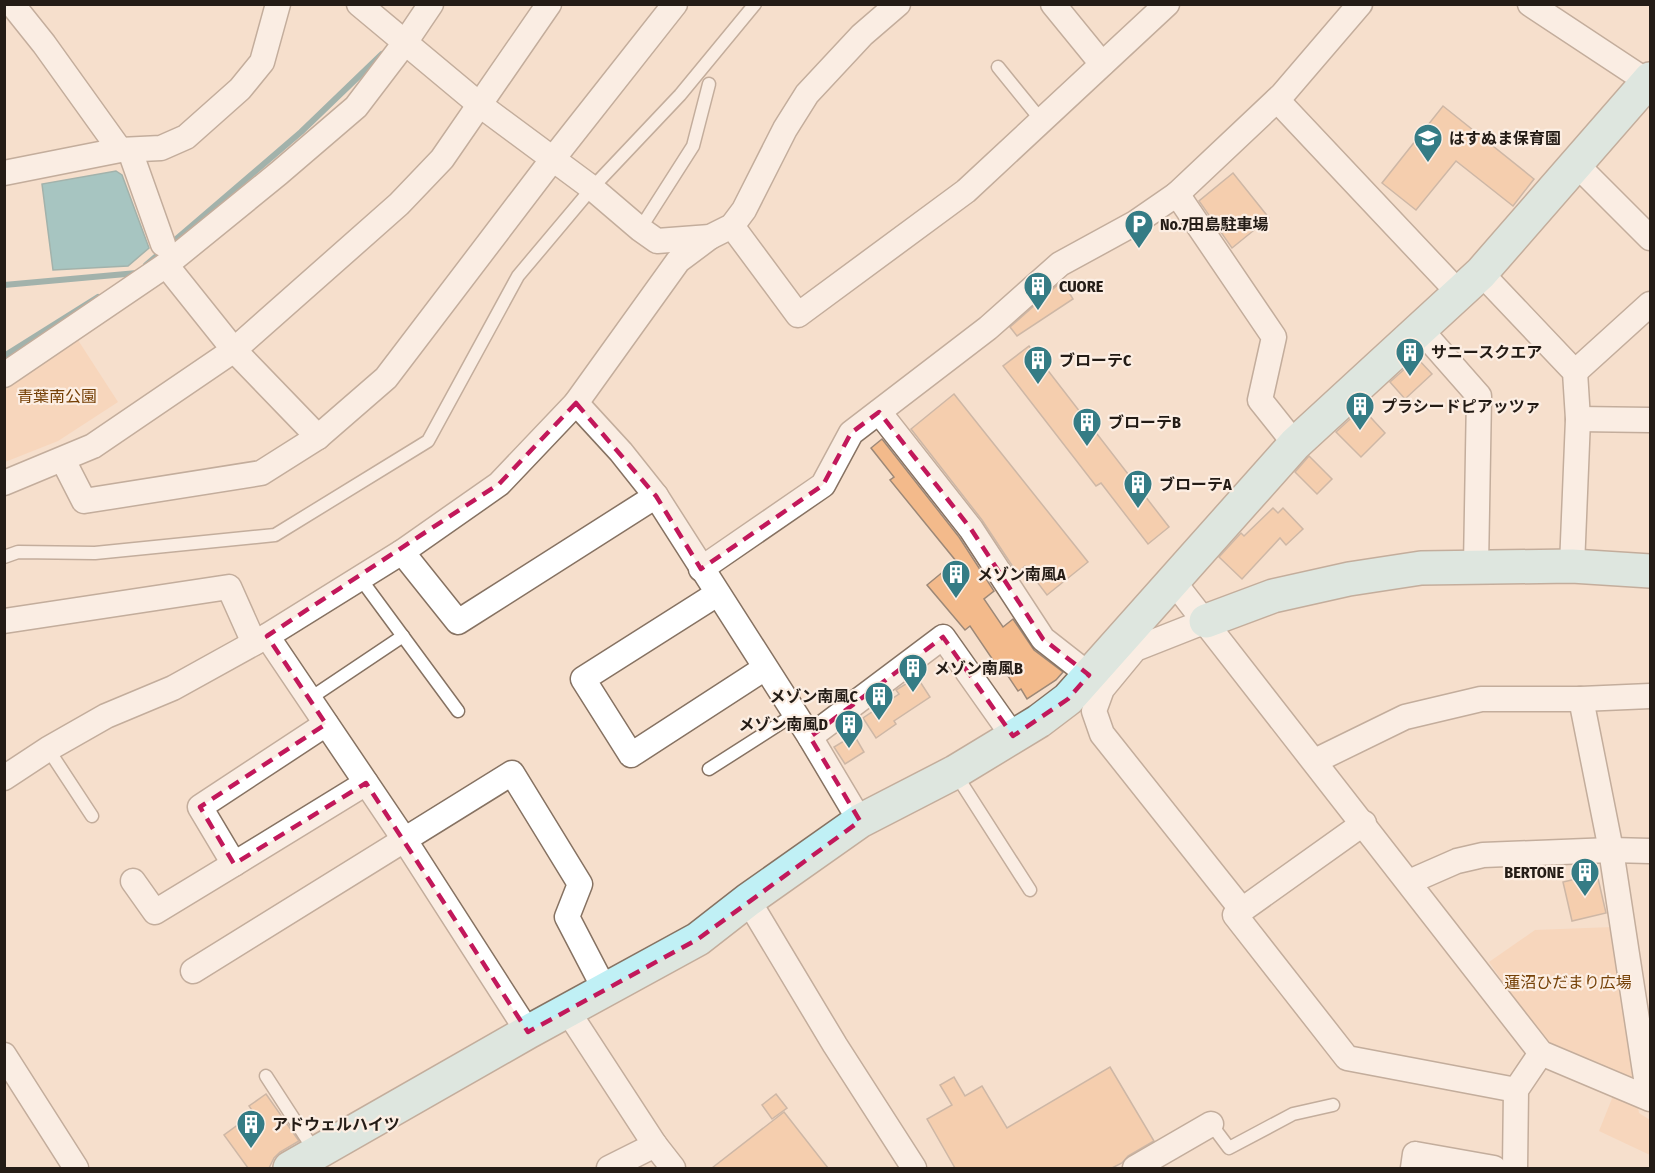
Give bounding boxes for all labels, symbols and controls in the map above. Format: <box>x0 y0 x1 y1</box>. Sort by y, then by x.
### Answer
school or university icon: はすぬま保育園 <box>1412 122 1444 164</box>
place label: はすぬま保育園 <box>1449 129 1561 148</box>
parking icon: No.7田島駐車場 <box>1123 208 1155 250</box>
place label: No.7田島駐車場 <box>1160 215 1268 234</box>
building icon: CUORE <box>1022 270 1054 312</box>
place label: CUORE <box>1059 277 1104 296</box>
building icon: サニースクエア <box>1394 336 1426 378</box>
place label: サニースクエア <box>1431 343 1542 362</box>
building icon: ブローテC <box>1022 344 1054 386</box>
place label: ブローテC <box>1059 351 1132 370</box>
park label: 青葉南公園 <box>17 387 97 406</box>
building icon: プラシードピアッツァ <box>1344 390 1376 432</box>
place label: プラシードピアッツァ <box>1381 397 1541 416</box>
building icon: ブローテB <box>1071 406 1103 448</box>
place label: ブローテB <box>1108 413 1181 432</box>
building icon: ブローテA <box>1122 468 1154 510</box>
place label: ブローテA <box>1159 475 1232 494</box>
building icon: メゾン南風A <box>940 558 972 600</box>
place label: メゾン南風A <box>977 565 1066 584</box>
building icon: メゾン南風B <box>897 652 929 694</box>
place label: メゾン南風B <box>934 659 1023 678</box>
building icon: メゾン南風C <box>863 680 895 722</box>
place label: メゾン南風C <box>770 687 859 706</box>
building icon: メゾン南風D <box>833 708 865 750</box>
place label: メゾン南風D <box>738 715 828 734</box>
building icon: BERTONE <box>1569 856 1601 898</box>
place label: BERTONE <box>1504 863 1564 882</box>
park label: 蓮沼ひだまり広場 <box>1504 973 1632 992</box>
building icon: アドウェルハイツ <box>235 1108 267 1150</box>
place label: アドウェルハイツ <box>272 1115 400 1134</box>

